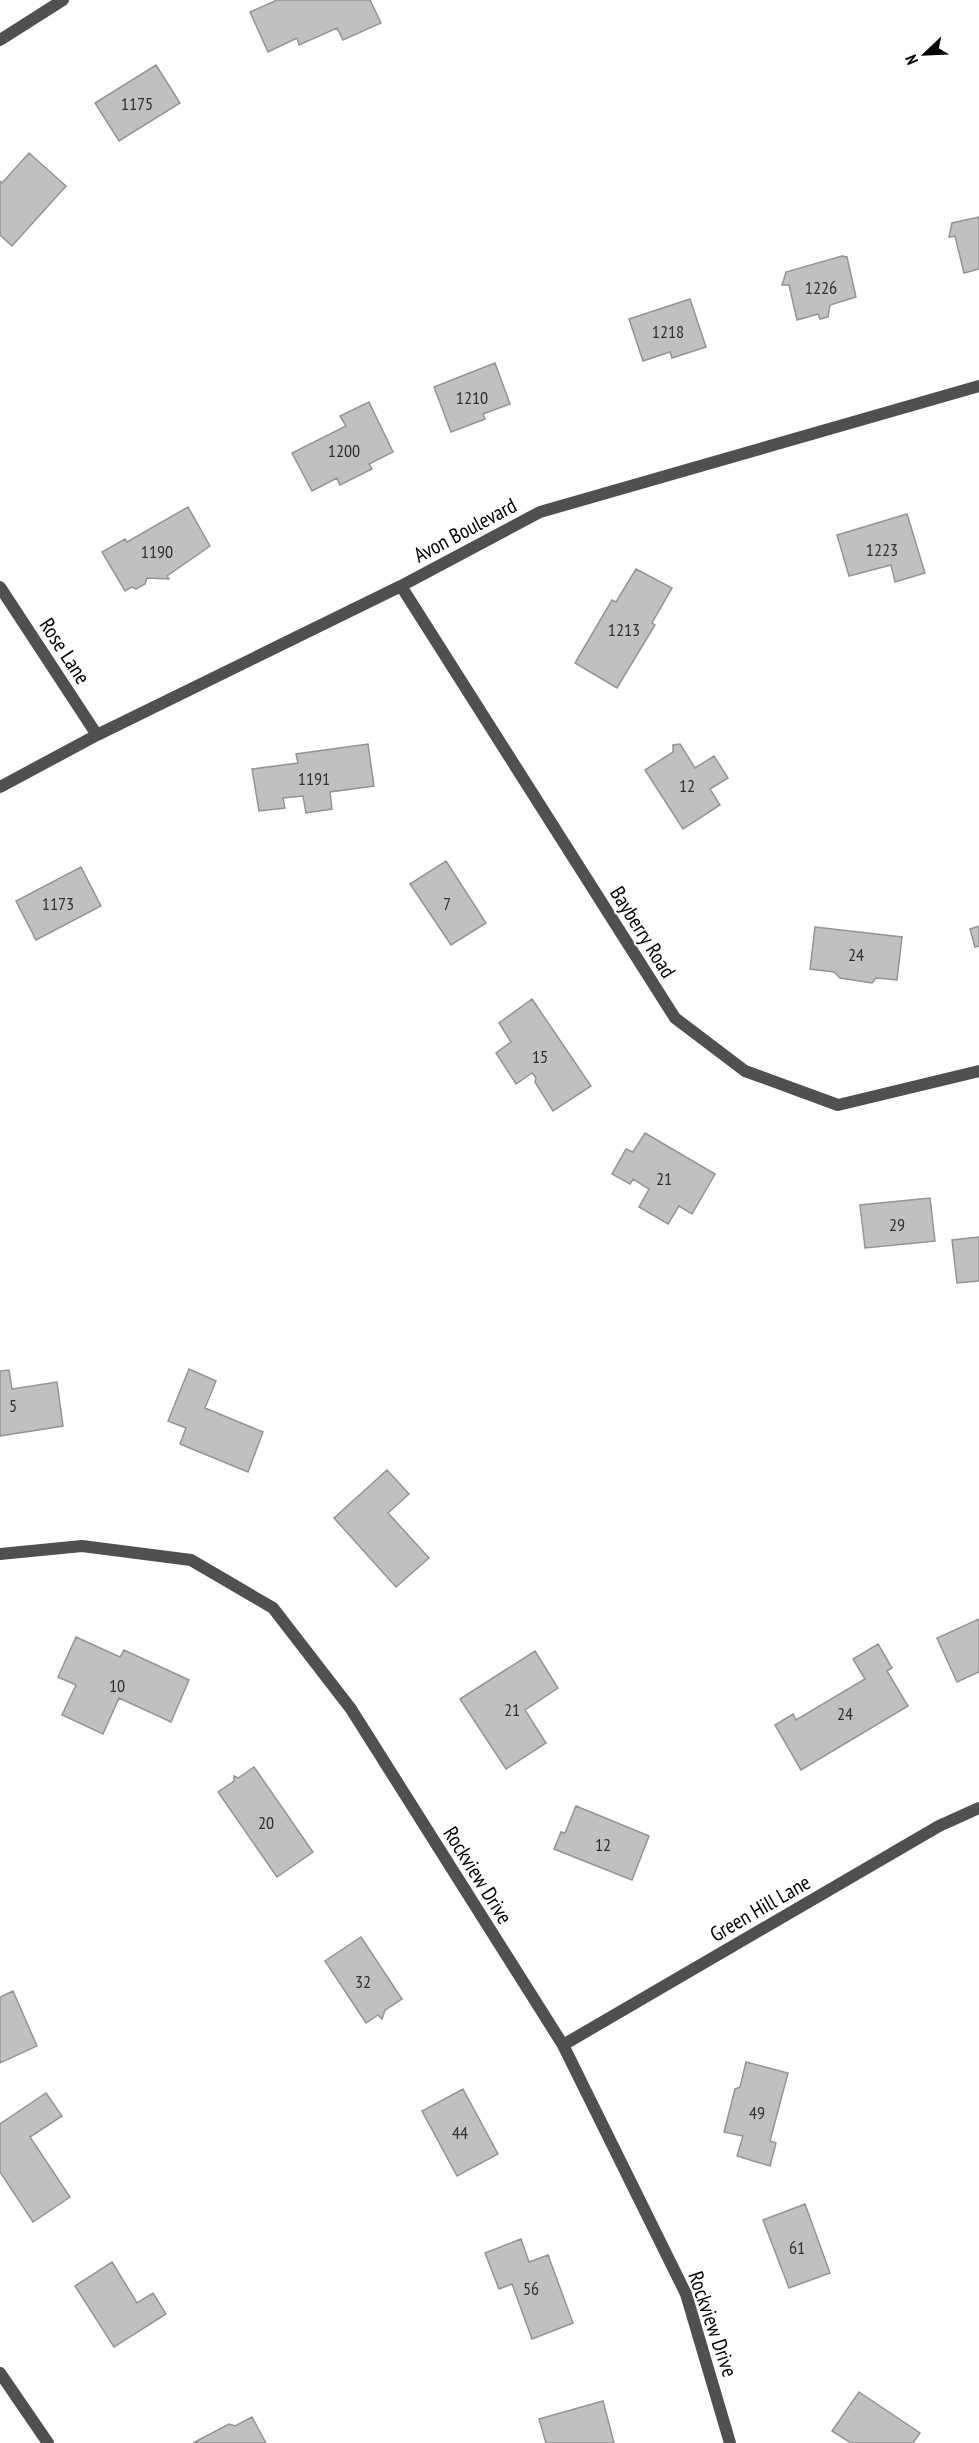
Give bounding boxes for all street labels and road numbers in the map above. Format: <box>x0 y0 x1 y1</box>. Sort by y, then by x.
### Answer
street label: Avon Boulevard <box>409 492 521 568</box>
street label: Rose Lane <box>34 613 96 689</box>
street label: Bayberry Road <box>604 881 682 983</box>
street label: Rockview Drive <box>437 1821 519 1929</box>
street label: Green Hill Lane <box>705 1868 815 1948</box>
street label: Rockview Drive <box>682 2268 744 2380</box>

